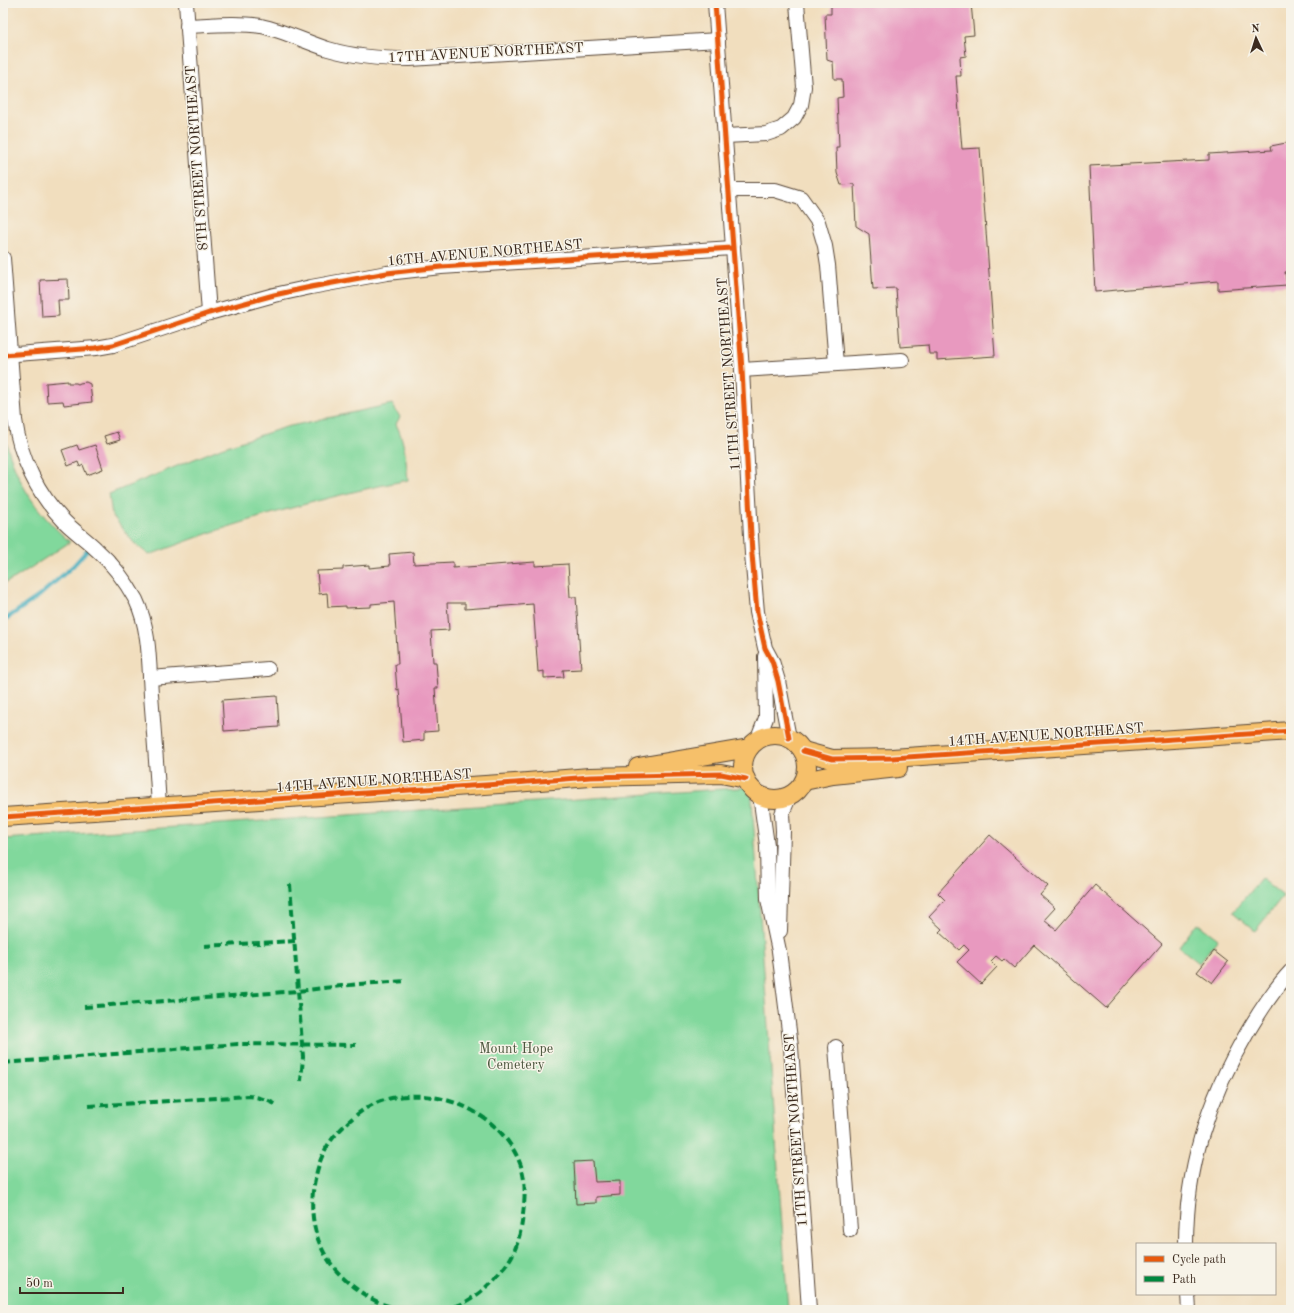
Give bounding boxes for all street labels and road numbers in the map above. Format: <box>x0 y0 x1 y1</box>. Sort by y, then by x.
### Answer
street label: 17TH AVENUE NORTHEAST <box>388 41 584 65</box>
street label: 8TH STREET NORTHEAST <box>184 65 210 251</box>
street label: 16TH AVENUE NORTHEAST <box>387 237 583 269</box>
street label: 11TH STREET NORTHEAST <box>715 277 743 471</box>
street label: 14TH AVENUE NORTHEAST <box>948 721 1144 749</box>
street label: 14TH AVENUE NORTHEAST <box>276 767 472 795</box>
street label: 11TH STREET NORTHEAST <box>782 1033 810 1227</box>

